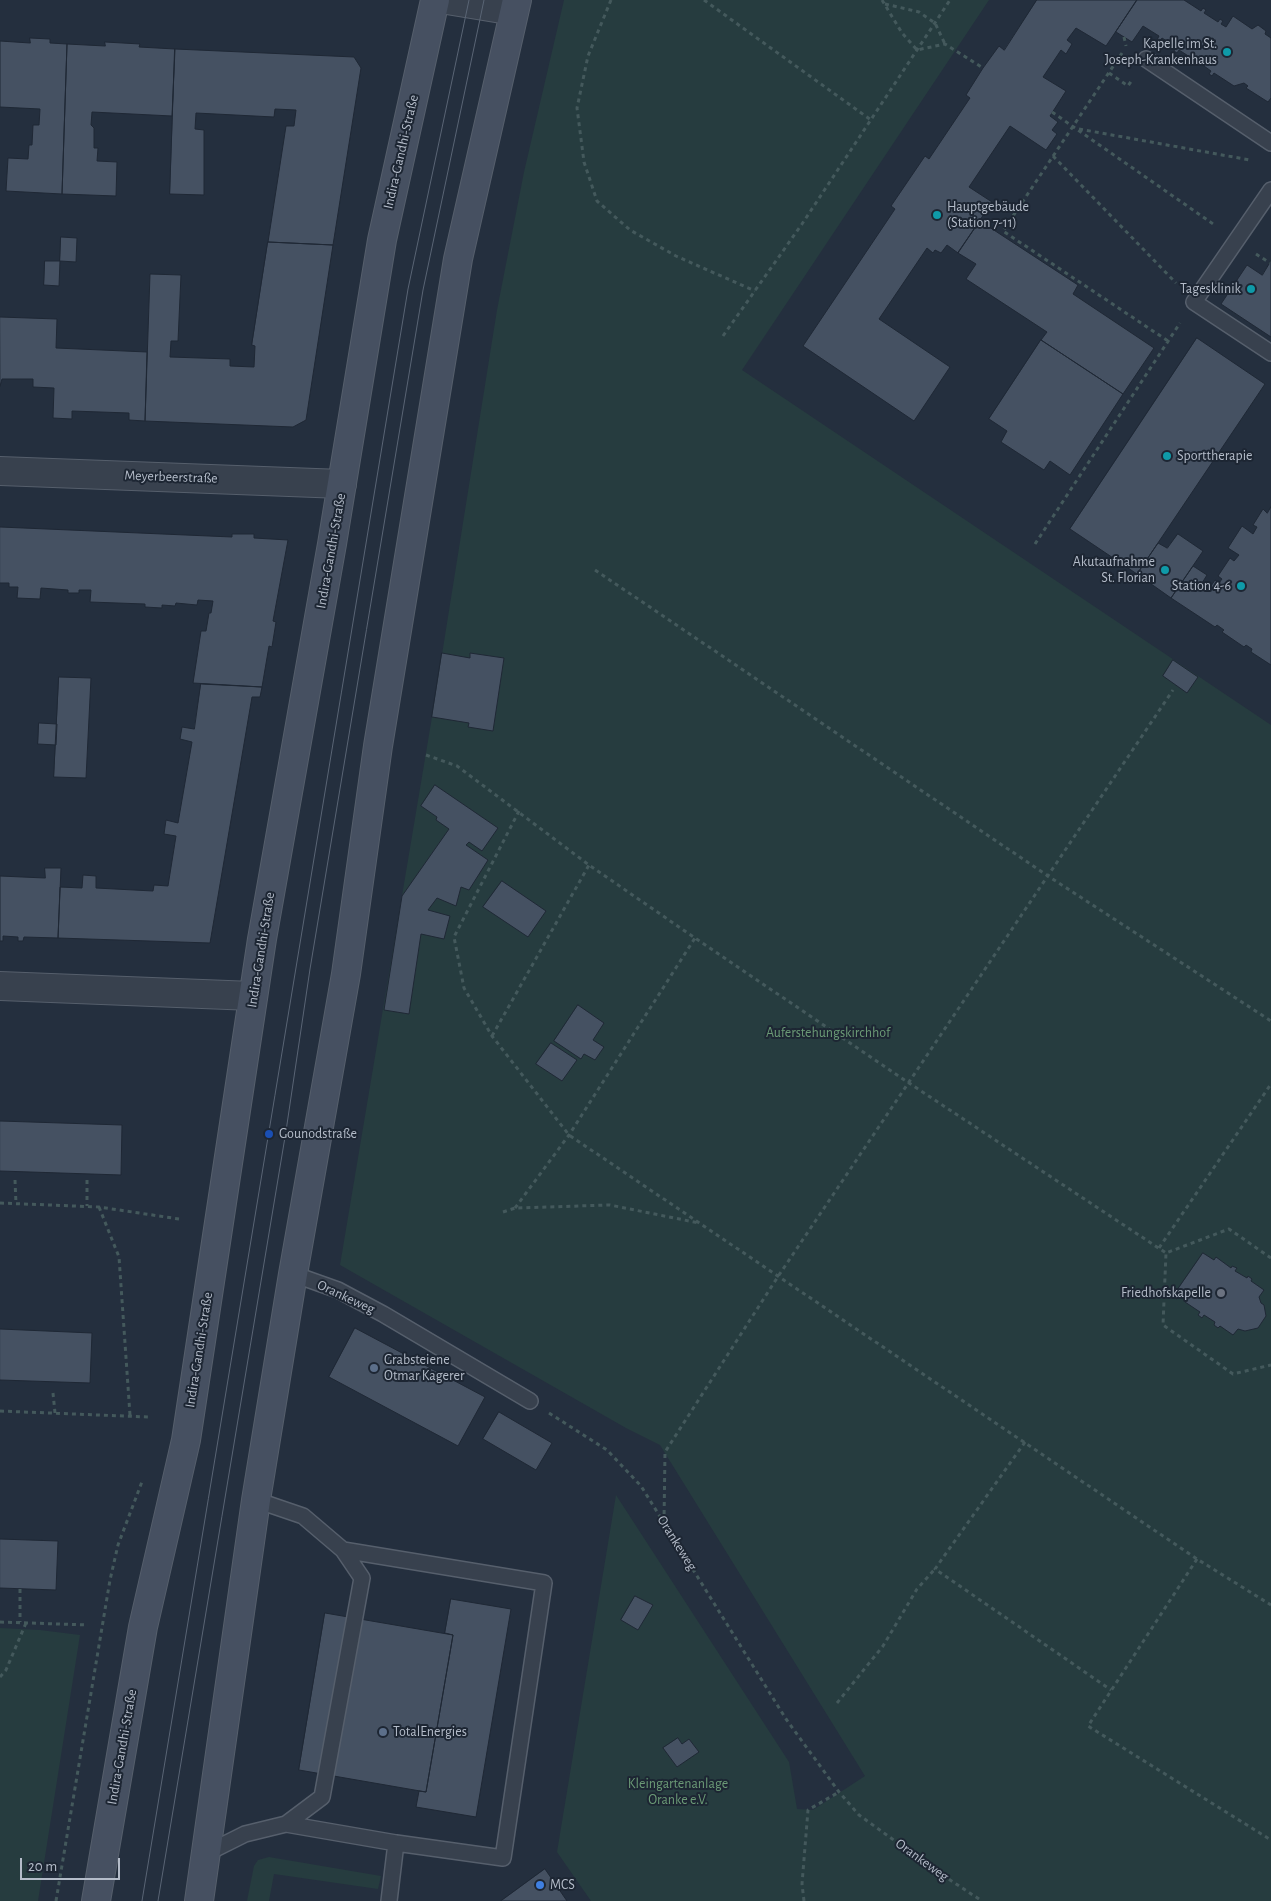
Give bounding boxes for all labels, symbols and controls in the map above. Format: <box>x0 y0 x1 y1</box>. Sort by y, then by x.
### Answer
place label: Kapelle im St. Joseph-Krankenhaus <box>1105 36 1217 68</box>
marker: Kapelle im St. Joseph-Krankenhaus <box>1221 46 1233 58</box>
street label: Indira-Gandhi-Straße <box>380 93 422 211</box>
place label: Hauptgebäude (Station 7-11) <box>947 199 1029 232</box>
marker: Hauptgebäude (Station 7-11) <box>931 209 943 221</box>
place label: Tagesklinik <box>1180 281 1241 297</box>
marker: Tagesklinik <box>1245 283 1257 295</box>
place label: Sporttherapie <box>1177 448 1252 464</box>
marker: Sporttherapie <box>1161 450 1173 462</box>
street label: Meyerbeerstraße <box>124 467 218 487</box>
street label: Indira-Gandhi-Straße <box>313 492 349 610</box>
place label: Akutaufnahme St. Florian <box>1073 554 1155 586</box>
marker: Akutaufnahme St. Florian <box>1159 564 1171 576</box>
place label: Station 4-6 <box>1172 578 1231 594</box>
marker: Station 4-6 <box>1235 580 1247 592</box>
street label: Indira-Gandhi-Straße <box>244 891 278 1009</box>
park label: Auferstehungskirchhof <box>766 1025 890 1041</box>
place label: Gounodstraße <box>279 1126 357 1142</box>
marker: Gounodstraße <box>263 1128 275 1140</box>
street label: Orankeweg <box>314 1276 378 1318</box>
place label: Friedhofskapelle <box>1121 1285 1211 1301</box>
marker: Friedhofskapelle <box>1215 1287 1227 1299</box>
street label: Indira-Gandhi-Straße <box>182 1291 216 1409</box>
place label: Grabsteiene Otmar Kagerer <box>384 1352 464 1384</box>
marker: Grabsteiene Otmar Kagerer <box>368 1362 380 1374</box>
street label: Orankeweg <box>653 1512 701 1574</box>
street label: Indira-Gandhi-Straße <box>104 1688 140 1806</box>
place label: TotalEnergies <box>393 1724 467 1740</box>
marker: TotalEnergies <box>377 1726 389 1738</box>
park label: Kleingartenanlage Oranke e.V. <box>628 1776 728 1808</box>
street label: Orankeweg <box>892 1835 952 1885</box>
scale bar <box>22 1848 122 1880</box>
text: 20 m <box>28 1859 57 1874</box>
place label: MCS <box>550 1877 575 1893</box>
marker: MCS <box>534 1879 546 1891</box>

